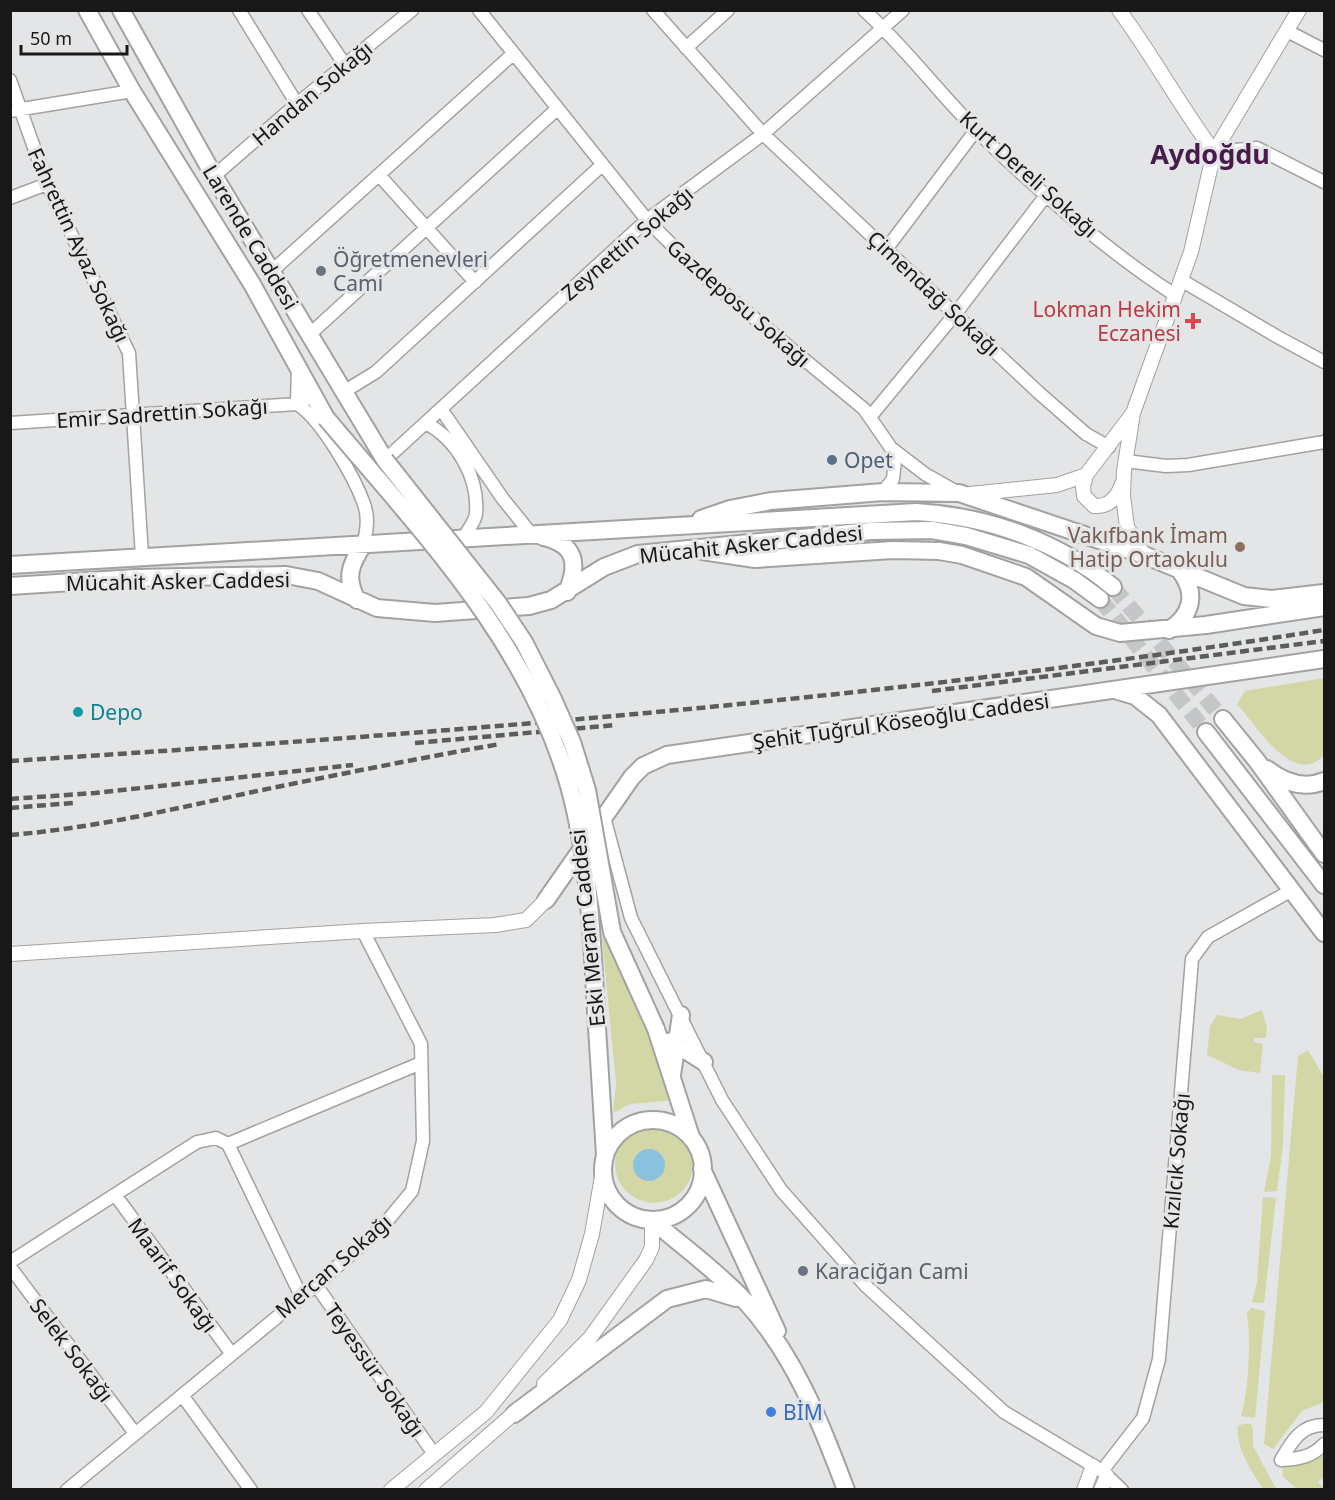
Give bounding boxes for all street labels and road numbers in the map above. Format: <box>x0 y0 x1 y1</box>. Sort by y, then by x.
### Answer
street label: Handan Sokağı <box>246 34 378 152</box>
street label: Kurt Dereli Sokağı <box>954 104 1104 244</box>
street label: Fahrettin Ayaz Sokağı <box>22 143 136 347</box>
street label: Larende Caddesi <box>197 159 305 315</box>
street label: Zeynettin Sokağı <box>555 180 699 306</box>
street label: Çimendağ Sokağı <box>862 224 1006 362</box>
street label: Gazdeposu Sokağı <box>661 233 817 373</box>
street label: Emir Sadrettin Sokağı <box>55 392 269 434</box>
street label: Mücahit Asker Caddesi <box>638 518 864 570</box>
street label: Mücahit Asker Caddesi <box>66 565 290 597</box>
street label: Şehit Tuğrul Köseoğlu Caddesi <box>751 686 1051 756</box>
street label: Eski Meram Caddesi <box>563 828 611 1028</box>
street label: Kızılcık Sokağı <box>1156 1092 1196 1230</box>
street label: Mercan Sokağı <box>269 1208 397 1324</box>
street label: Maarif Sokağı <box>122 1212 224 1338</box>
street label: Selek Sokağı <box>24 1293 120 1407</box>
street label: Teyessür Sokağı <box>319 1298 431 1442</box>

